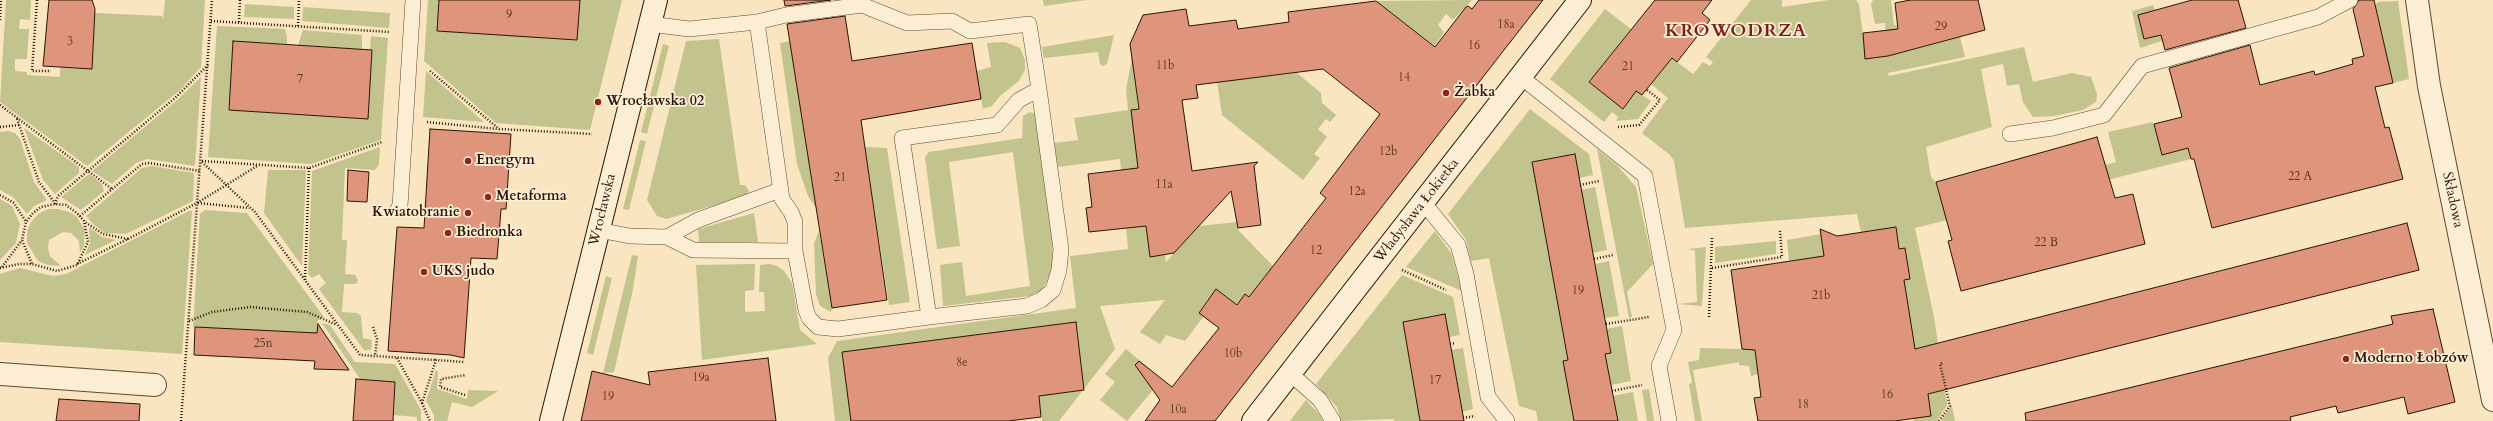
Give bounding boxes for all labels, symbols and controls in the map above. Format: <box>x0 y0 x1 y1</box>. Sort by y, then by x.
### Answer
house number: 9 <box>506 8 512 22</box>
house number: 18a <box>1497 18 1515 32</box>
house number: 29 <box>1935 20 1947 34</box>
district label: KROWODRZA <box>1665 21 1807 43</box>
house number: 3 <box>67 35 73 49</box>
house number: 16 <box>1468 39 1480 53</box>
house number: 11b <box>1156 59 1174 73</box>
house number: 21 <box>1622 60 1634 74</box>
house number: 14 <box>1398 71 1410 85</box>
house number: 7 <box>297 73 303 87</box>
place label: Żabka <box>1454 85 1495 101</box>
marker: Żabka <box>1441 88 1451 98</box>
place label: Wrocławska 02 <box>606 94 704 110</box>
marker: Wrocławska 02 <box>593 97 603 107</box>
house number: 12b <box>1379 145 1397 159</box>
place label: Energym <box>476 153 535 169</box>
marker: Energym <box>463 156 473 166</box>
street label: Władysława Łokietka <box>1371 156 1463 266</box>
house number: 22 A <box>2288 170 2312 184</box>
house number: 21 <box>834 171 846 185</box>
street label: Składowa <box>2438 171 2466 229</box>
street label: Wrocławska <box>586 172 620 248</box>
house number: 11a <box>1155 178 1173 192</box>
house number: 12a <box>1348 185 1366 199</box>
place label: Metaforma <box>496 189 567 205</box>
marker: Metaforma <box>483 192 493 202</box>
place label: Kwiatobranie <box>372 205 460 221</box>
marker: Kwiatobranie <box>463 208 473 218</box>
place label: Biedronka <box>456 225 523 241</box>
marker: Biedronka <box>443 228 453 238</box>
house number: 22 B <box>2034 236 2058 250</box>
house number: 12 <box>1310 244 1322 258</box>
place label: UKS judo <box>432 264 495 280</box>
marker: UKS judo <box>419 267 429 277</box>
house number: 19 <box>1572 284 1584 298</box>
house number: 21b <box>1812 289 1830 303</box>
house number: 25n <box>253 337 273 351</box>
house number: 10b <box>1224 347 1242 361</box>
place label: Moderno Łobzów <box>2354 351 2469 367</box>
marker: Moderno Łobzów <box>2341 354 2351 364</box>
house number: 8e <box>956 356 968 370</box>
house number: 19a <box>692 371 710 385</box>
house number: 17 <box>1429 374 1441 388</box>
house number: 16 <box>1881 388 1893 402</box>
house number: 19 <box>602 390 614 404</box>
house number: 18 <box>1797 398 1809 412</box>
house number: 10a <box>1169 403 1187 417</box>

